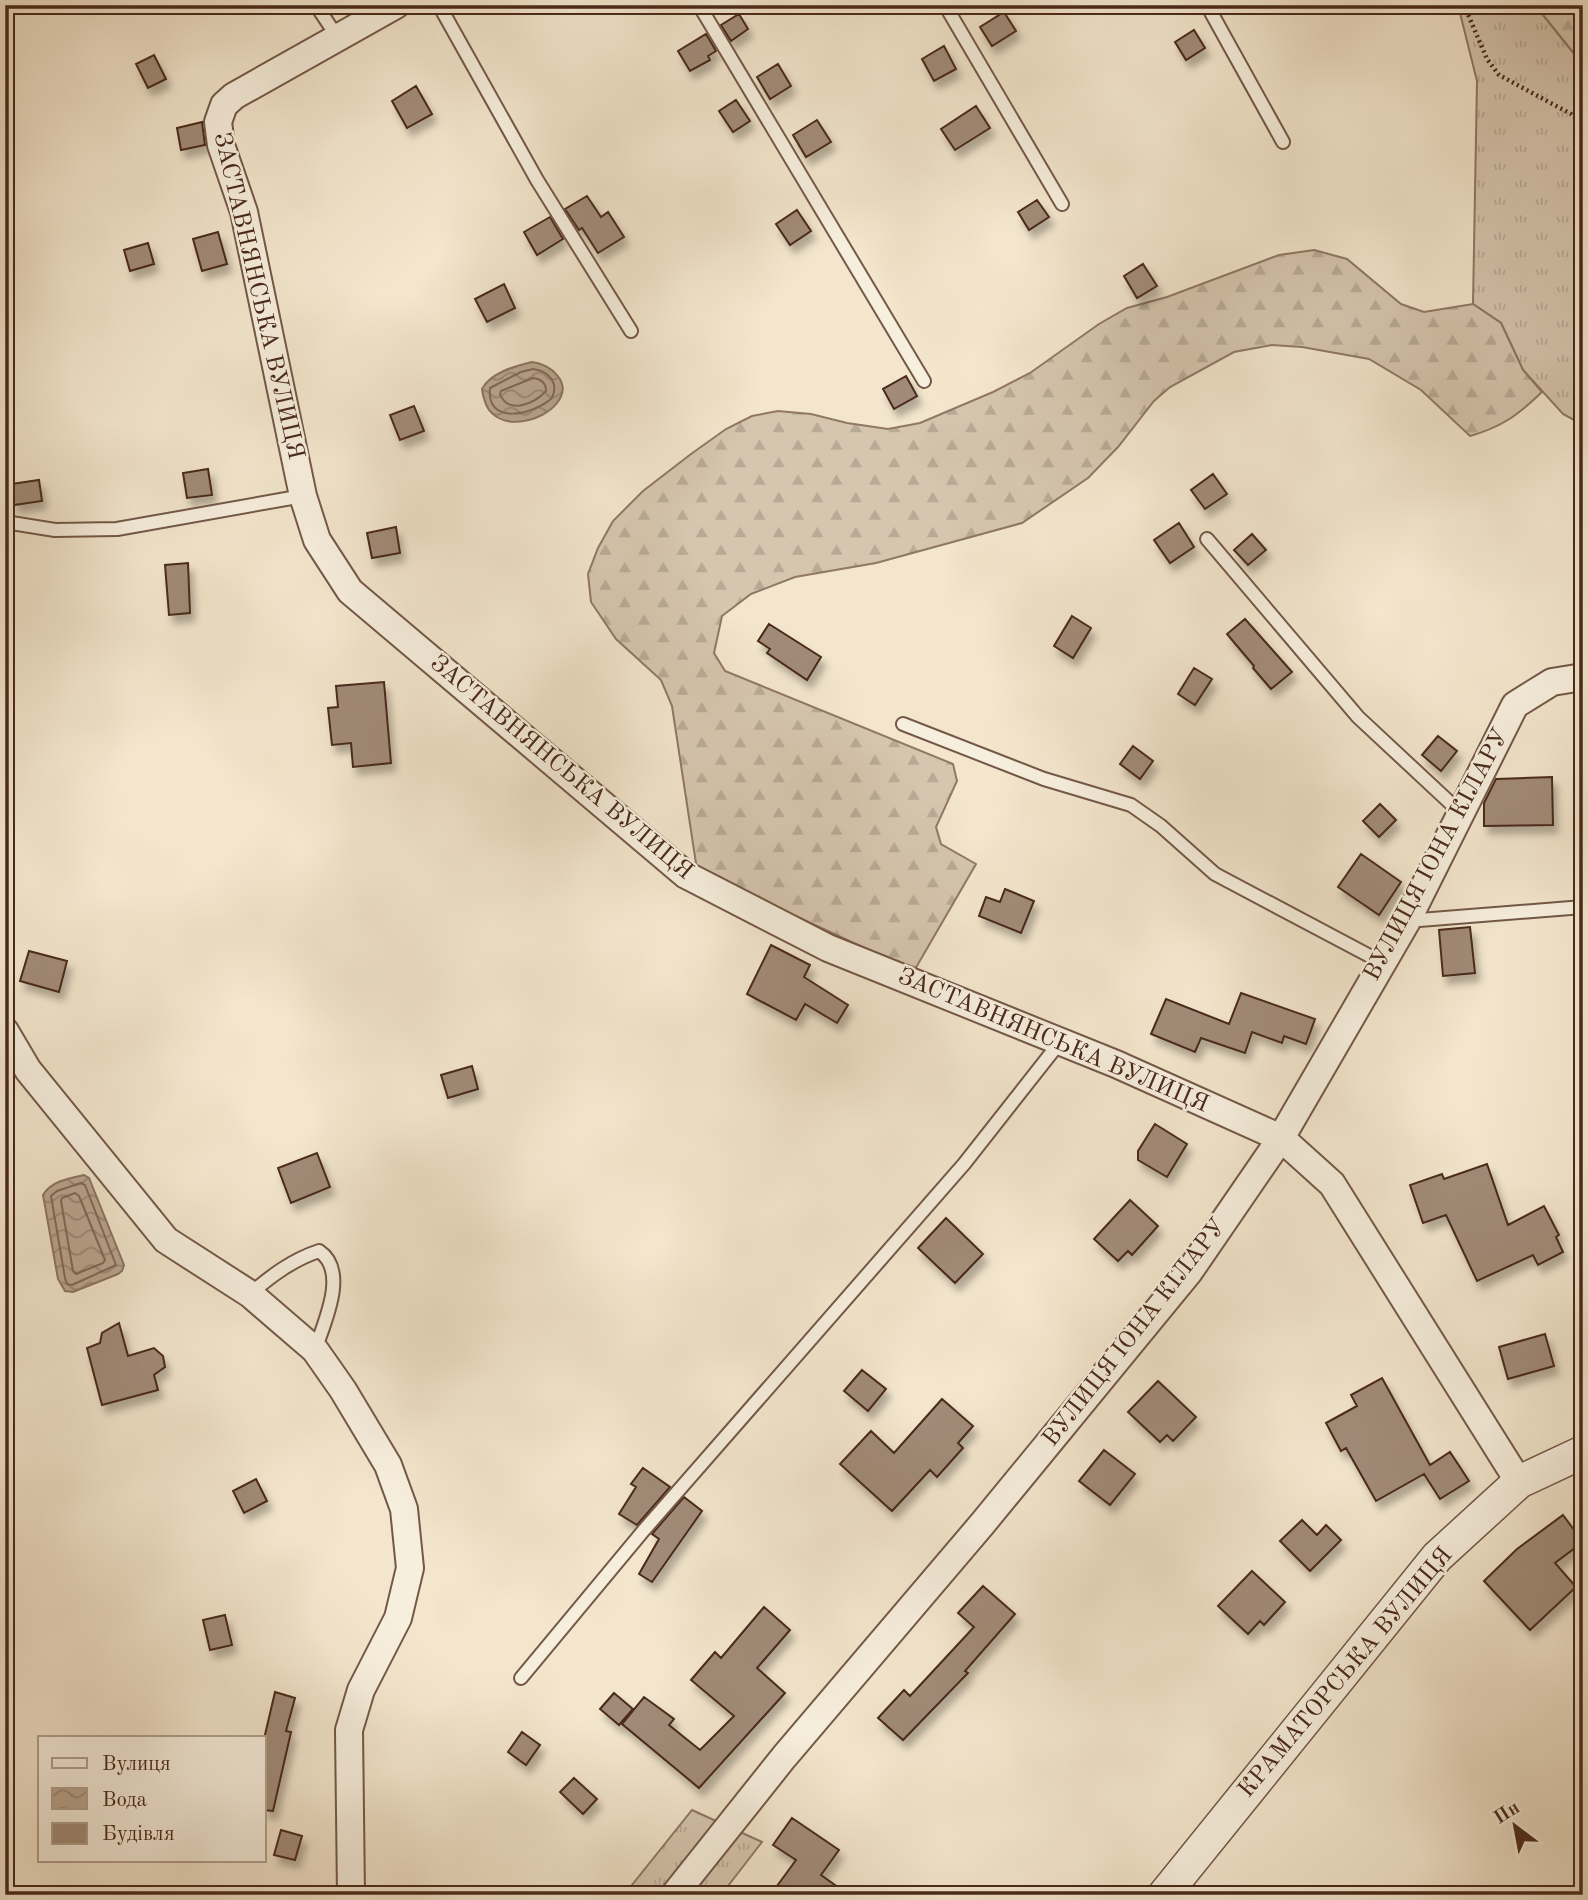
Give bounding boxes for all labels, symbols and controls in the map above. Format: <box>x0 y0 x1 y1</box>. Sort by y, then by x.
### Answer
street label: ЗАСТАВНЯНСЬКА ВУЛИЦЯ <box>209 130 307 462</box>
street label: ЗАСТАВНЯНСЬКА ВУЛИЦЯ <box>425 651 697 885</box>
street label: ВУЛИЦЯ ІОНА КІЛАРУ <box>1360 725 1514 985</box>
street label: ЗАСТАВНЯНСЬКА ВУЛИЦЯ <box>894 965 1212 1117</box>
street label: ВУЛИЦЯ ІОНА КІЛАРУ <box>1039 1215 1231 1451</box>
street label: КРАМАТОРСЬКА ВУЛИЦЯ <box>1234 1543 1458 1803</box>
legend <box>38 1736 266 1862</box>
text: Вулиця <box>102 1754 171 1775</box>
text: Вода <box>102 1790 147 1811</box>
north arrow <box>1480 1792 1550 1862</box>
text: Пн <box>1491 1799 1523 1829</box>
text: Будівля <box>102 1824 175 1845</box>

